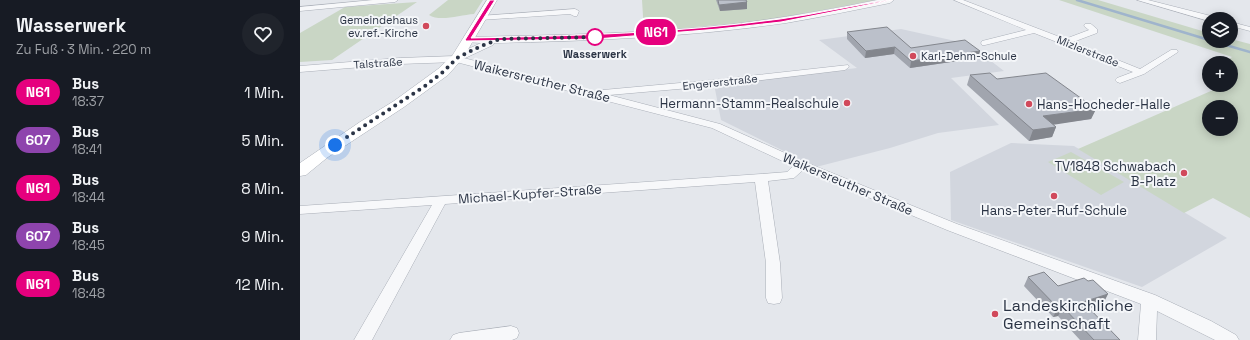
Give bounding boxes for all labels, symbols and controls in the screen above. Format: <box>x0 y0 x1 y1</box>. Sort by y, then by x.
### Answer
map controls <box>1202 12 1238 136</box>
button: layers <box>1202 12 1238 48</box>
text: Wasserwerk <box>16 13 126 38</box>
button: heart <box>242 13 284 55</box>
place label: Gemeindehaus ev.ref.-Kirche <box>340 13 418 40</box>
line badge: N61 <box>633 19 679 45</box>
marker: Gemeindehaus ev.ref.-Kirche <box>421 21 431 31</box>
text: N61 <box>644 23 668 41</box>
marker: Wasserwerk <box>586 28 604 46</box>
street label: Mizlerstraße <box>1055 32 1121 70</box>
text: Zu Fuß · 3 Min. · 220 m <box>16 41 151 58</box>
place label: Wasserwerk <box>563 47 628 61</box>
place label: Karl-Dehm-Schule <box>921 49 1017 63</box>
marker: Karl-Dehm-Schule <box>908 51 918 61</box>
street label: Talstraße <box>353 54 403 72</box>
street label: Waikersreuther Straße <box>472 56 612 106</box>
button: + <box>1202 56 1238 92</box>
street label: Engererstraße <box>682 71 758 93</box>
text: Bus <box>72 74 99 93</box>
text: N61 <box>26 83 50 101</box>
text: 1 Min. <box>244 83 284 102</box>
text: 18:37 <box>72 93 104 110</box>
place label: Hermann-Stamm-Realschule <box>660 95 839 112</box>
place label: Hans-Hocheder-Halle <box>1037 96 1170 113</box>
marker: Hermann-Stamm-Realschule <box>842 98 852 108</box>
marker: Hans-Hocheder-Halle <box>1024 99 1034 109</box>
button: − <box>1202 100 1238 136</box>
text: Bus <box>72 122 99 141</box>
text: 607 <box>25 131 51 149</box>
text: 5 Min. <box>242 131 284 150</box>
your location <box>325 135 345 155</box>
text: 18:41 <box>72 141 102 158</box>
street label: Waikersreuther Straße <box>780 149 916 219</box>
place label: TV1848 Schwabach B-Platz <box>1054 158 1176 190</box>
marker: TV1848 Schwabach B-Platz <box>1179 168 1189 178</box>
text: Bus <box>72 170 99 189</box>
text: N61 <box>26 179 50 197</box>
text: 8 Min. <box>241 179 284 198</box>
street label: Michael-Kupfer-Straße <box>458 181 602 207</box>
text: 18:44 <box>72 189 105 206</box>
marker: Hans-Peter-Ruf-Schule <box>1049 191 1059 201</box>
place label: Hans-Peter-Ruf-Schule <box>981 202 1127 219</box>
text: Bus <box>72 218 99 237</box>
text: 607 <box>25 227 51 245</box>
text: 9 Min. <box>241 227 284 246</box>
text: 18:45 <box>72 237 105 254</box>
text: Bus <box>72 266 99 285</box>
text: N61 <box>26 275 50 293</box>
text: 12 Min. <box>235 275 284 294</box>
text: 18:48 <box>72 285 105 302</box>
place label: Landeskirchliche Gemeinschaft <box>1003 295 1133 334</box>
marker: Landeskirchliche Gemeinschaft <box>990 309 1000 319</box>

